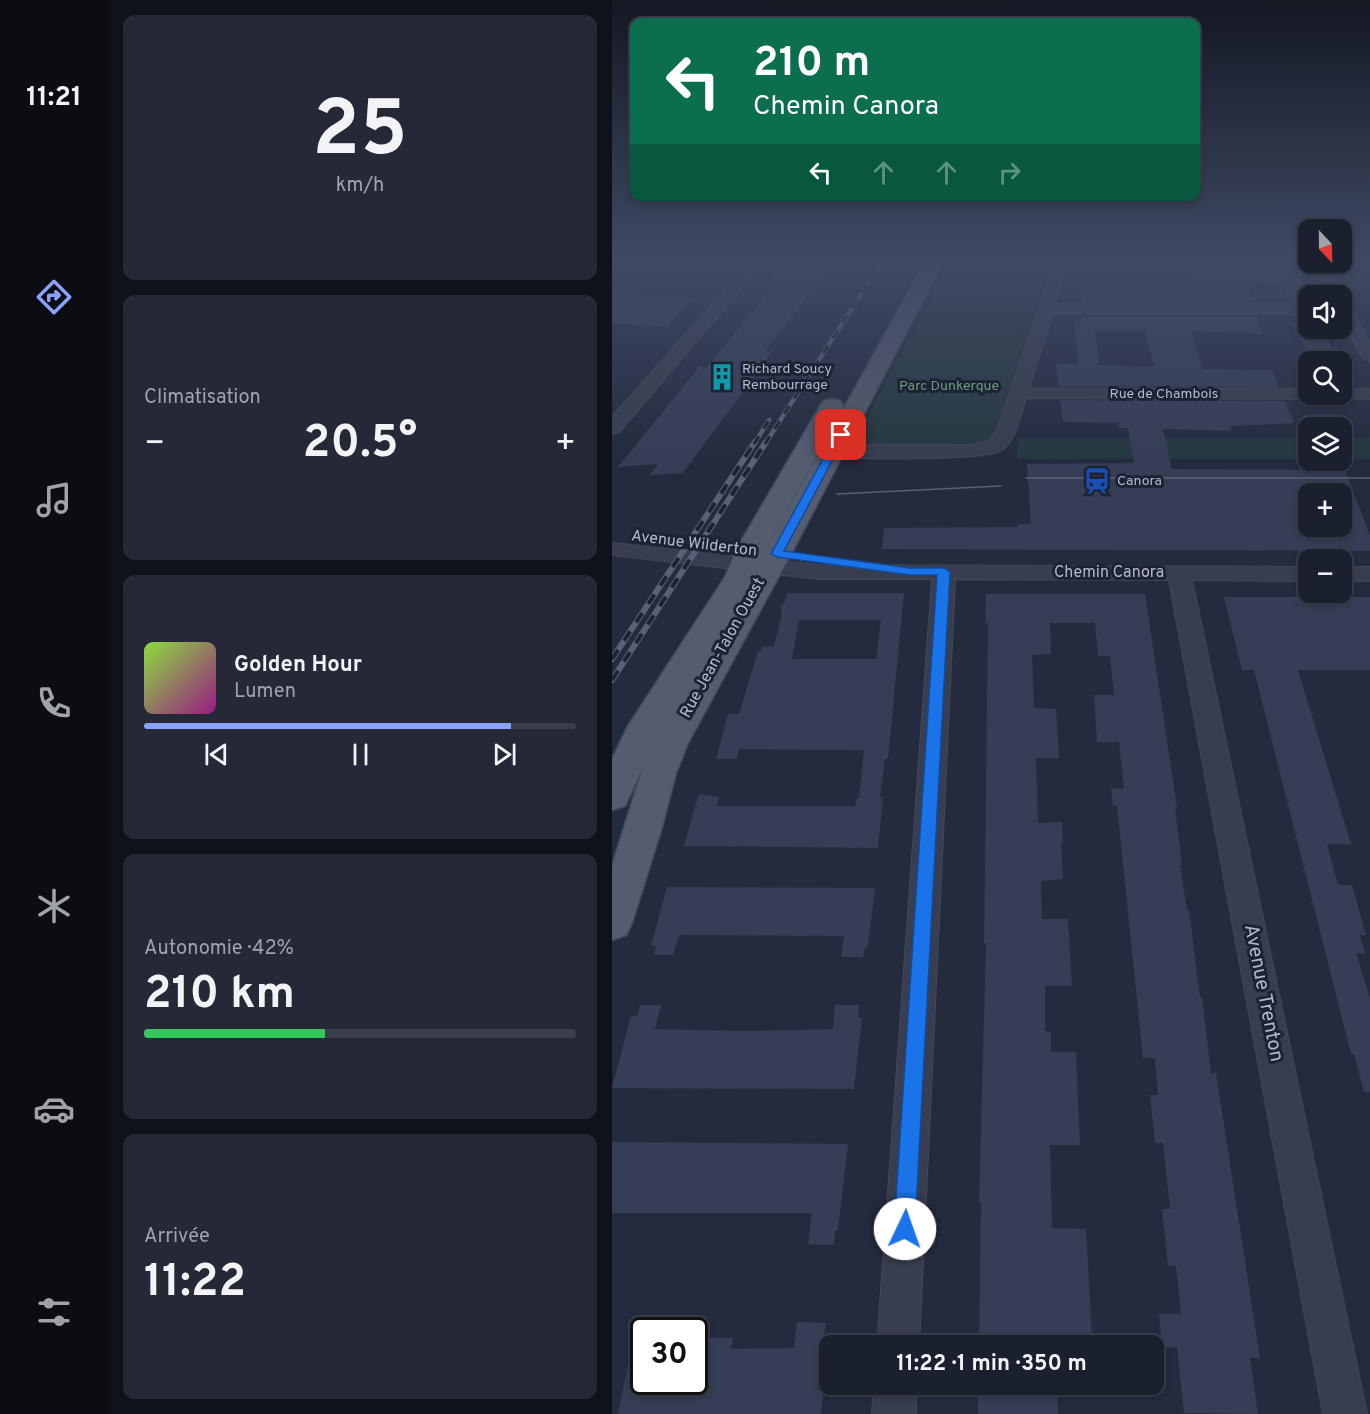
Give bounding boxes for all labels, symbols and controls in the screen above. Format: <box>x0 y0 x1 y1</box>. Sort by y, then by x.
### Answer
text: 210 m <box>753 38 870 91</box>
icon: left <box>654 42 732 120</box>
text: 11:21 <box>26 81 82 115</box>
text: 25 <box>312 84 408 183</box>
text: Chemin Canora <box>753 90 939 124</box>
icon: left <box>804 156 837 189</box>
icon: ahead <box>867 156 900 189</box>
icon: ahead <box>930 156 963 189</box>
icon: right <box>993 156 1026 189</box>
text: km/h <box>336 173 384 199</box>
north arrow <box>1298 219 1352 273</box>
map controls <box>1298 219 1352 603</box>
icon: directions <box>33 276 75 318</box>
button: sound <box>1298 285 1352 339</box>
button: search <box>1298 351 1352 405</box>
place label: Richard Soucy Rembourrage <box>742 361 832 394</box>
building icon: Richard Soucy Rembourrage <box>707 362 737 392</box>
park label: Parc Dunkerque <box>899 378 999 395</box>
text: Climatisation <box>144 385 261 411</box>
street label: Rue de Chambois <box>1110 386 1218 403</box>
pin <box>815 409 866 460</box>
text: 20.5° <box>303 416 417 473</box>
button: layers <box>1298 417 1352 471</box>
icon: arrive <box>824 418 857 451</box>
text: − <box>144 424 165 466</box>
text: + <box>555 424 576 466</box>
station icon: Canora <box>1082 466 1112 496</box>
place label: Canora <box>1117 473 1162 490</box>
icon: music <box>33 479 75 521</box>
button: + <box>1298 483 1352 537</box>
street label: Avenue Wilderton <box>630 526 758 562</box>
button: − <box>1298 549 1352 603</box>
street label: Chemin Canora <box>1054 563 1164 583</box>
street label: Rue Jean-Talon Ouest <box>676 574 770 722</box>
text: Golden Hour <box>234 652 362 679</box>
text: Lumen <box>234 679 296 705</box>
icon: phone <box>33 682 75 724</box>
icon: previous <box>200 738 233 771</box>
icon: pause <box>344 738 377 771</box>
icon: next <box>488 738 521 771</box>
icon: climate <box>33 885 75 927</box>
street label: Avenue Trenton <box>1237 922 1289 1064</box>
text: Autonomie · 42% <box>144 936 294 962</box>
text: 210 km <box>144 967 295 1024</box>
icon: car <box>33 1088 75 1130</box>
position arrow <box>873 1197 937 1261</box>
text: Arrivée <box>144 1224 210 1250</box>
text: 11:22 <box>144 1255 246 1312</box>
icon: filters <box>33 1291 75 1333</box>
speed limit sign: 30 <box>630 1317 708 1395</box>
text: 11:22 · 1 min · 350 m <box>896 1351 1087 1378</box>

